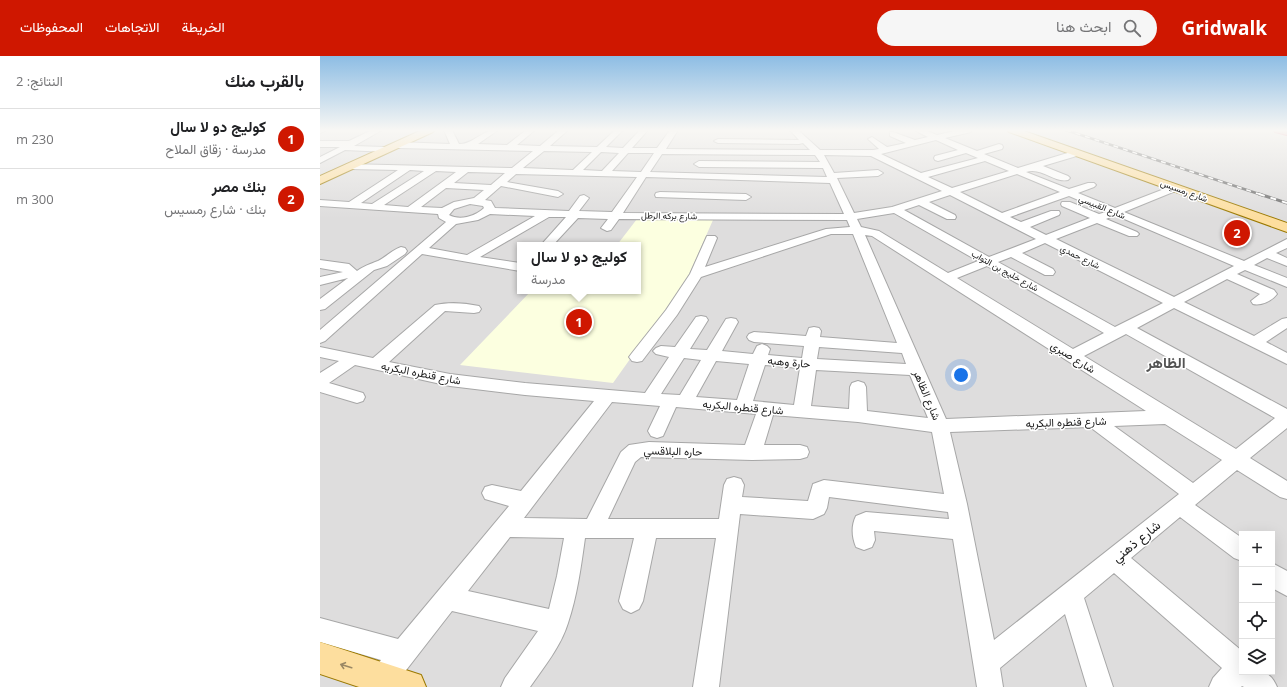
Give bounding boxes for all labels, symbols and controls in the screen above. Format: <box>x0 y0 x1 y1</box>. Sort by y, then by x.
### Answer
search box <box>877 10 1157 46</box>
text: Gridwalk <box>1181 15 1267 41</box>
text: ابحث هنا <box>1056 16 1111 36</box>
text: المحفوظات <box>20 17 83 36</box>
text: الاتجاهات <box>105 17 159 36</box>
text: الخريطة <box>181 17 225 36</box>
icon: search <box>1121 17 1143 39</box>
text: بالقرب منك <box>225 69 304 92</box>
text: النتائج: 2 <box>16 72 63 90</box>
text: كوليج دو لا سال <box>170 116 266 136</box>
text: 230 m <box>16 130 54 148</box>
text: 1 <box>287 130 295 148</box>
text: مدرسة · زقاق الملاح <box>166 140 266 158</box>
text: بنك مصر <box>212 176 266 196</box>
street label: شارع رمسيس <box>1159 176 1210 205</box>
text: 300 m <box>16 190 54 208</box>
text: 2 <box>287 190 295 208</box>
street label: شارع القبيسي <box>1076 191 1128 223</box>
text: بنك · شارع رمسيس <box>164 200 266 218</box>
street label: شارع بركه الرطل <box>641 209 697 222</box>
pin: 2 <box>1224 218 1250 248</box>
street label: شارع حمدي <box>1058 241 1102 273</box>
popup <box>517 242 641 294</box>
text: كوليج دو لا سال <box>531 246 627 266</box>
street label: شارع خليج بن التواب <box>969 247 1041 294</box>
text: مدرسة <box>531 270 565 288</box>
pin: 1 <box>566 307 592 337</box>
street label: شارع صبري <box>1046 337 1099 379</box>
street label: حارة وهبه <box>767 352 811 371</box>
district label: الظاهر <box>1145 352 1186 372</box>
street label: شارع قنطره البكريه <box>380 357 463 389</box>
your location <box>951 365 971 385</box>
street label: شارع الظاهر <box>909 367 945 423</box>
street label: شارع قنطره البكريه <box>702 395 784 419</box>
street label: شارع قنطره البكريه <box>1025 413 1107 431</box>
street label: حاره البلاقسي <box>643 442 703 462</box>
street label: شارع ذهني <box>1108 516 1165 568</box>
map controls <box>1239 531 1275 675</box>
button: + <box>1239 531 1275 567</box>
button: − <box>1239 567 1275 603</box>
button: locate <box>1239 603 1275 639</box>
button: layers <box>1239 639 1275 675</box>
one-way arrow <box>339 662 352 669</box>

